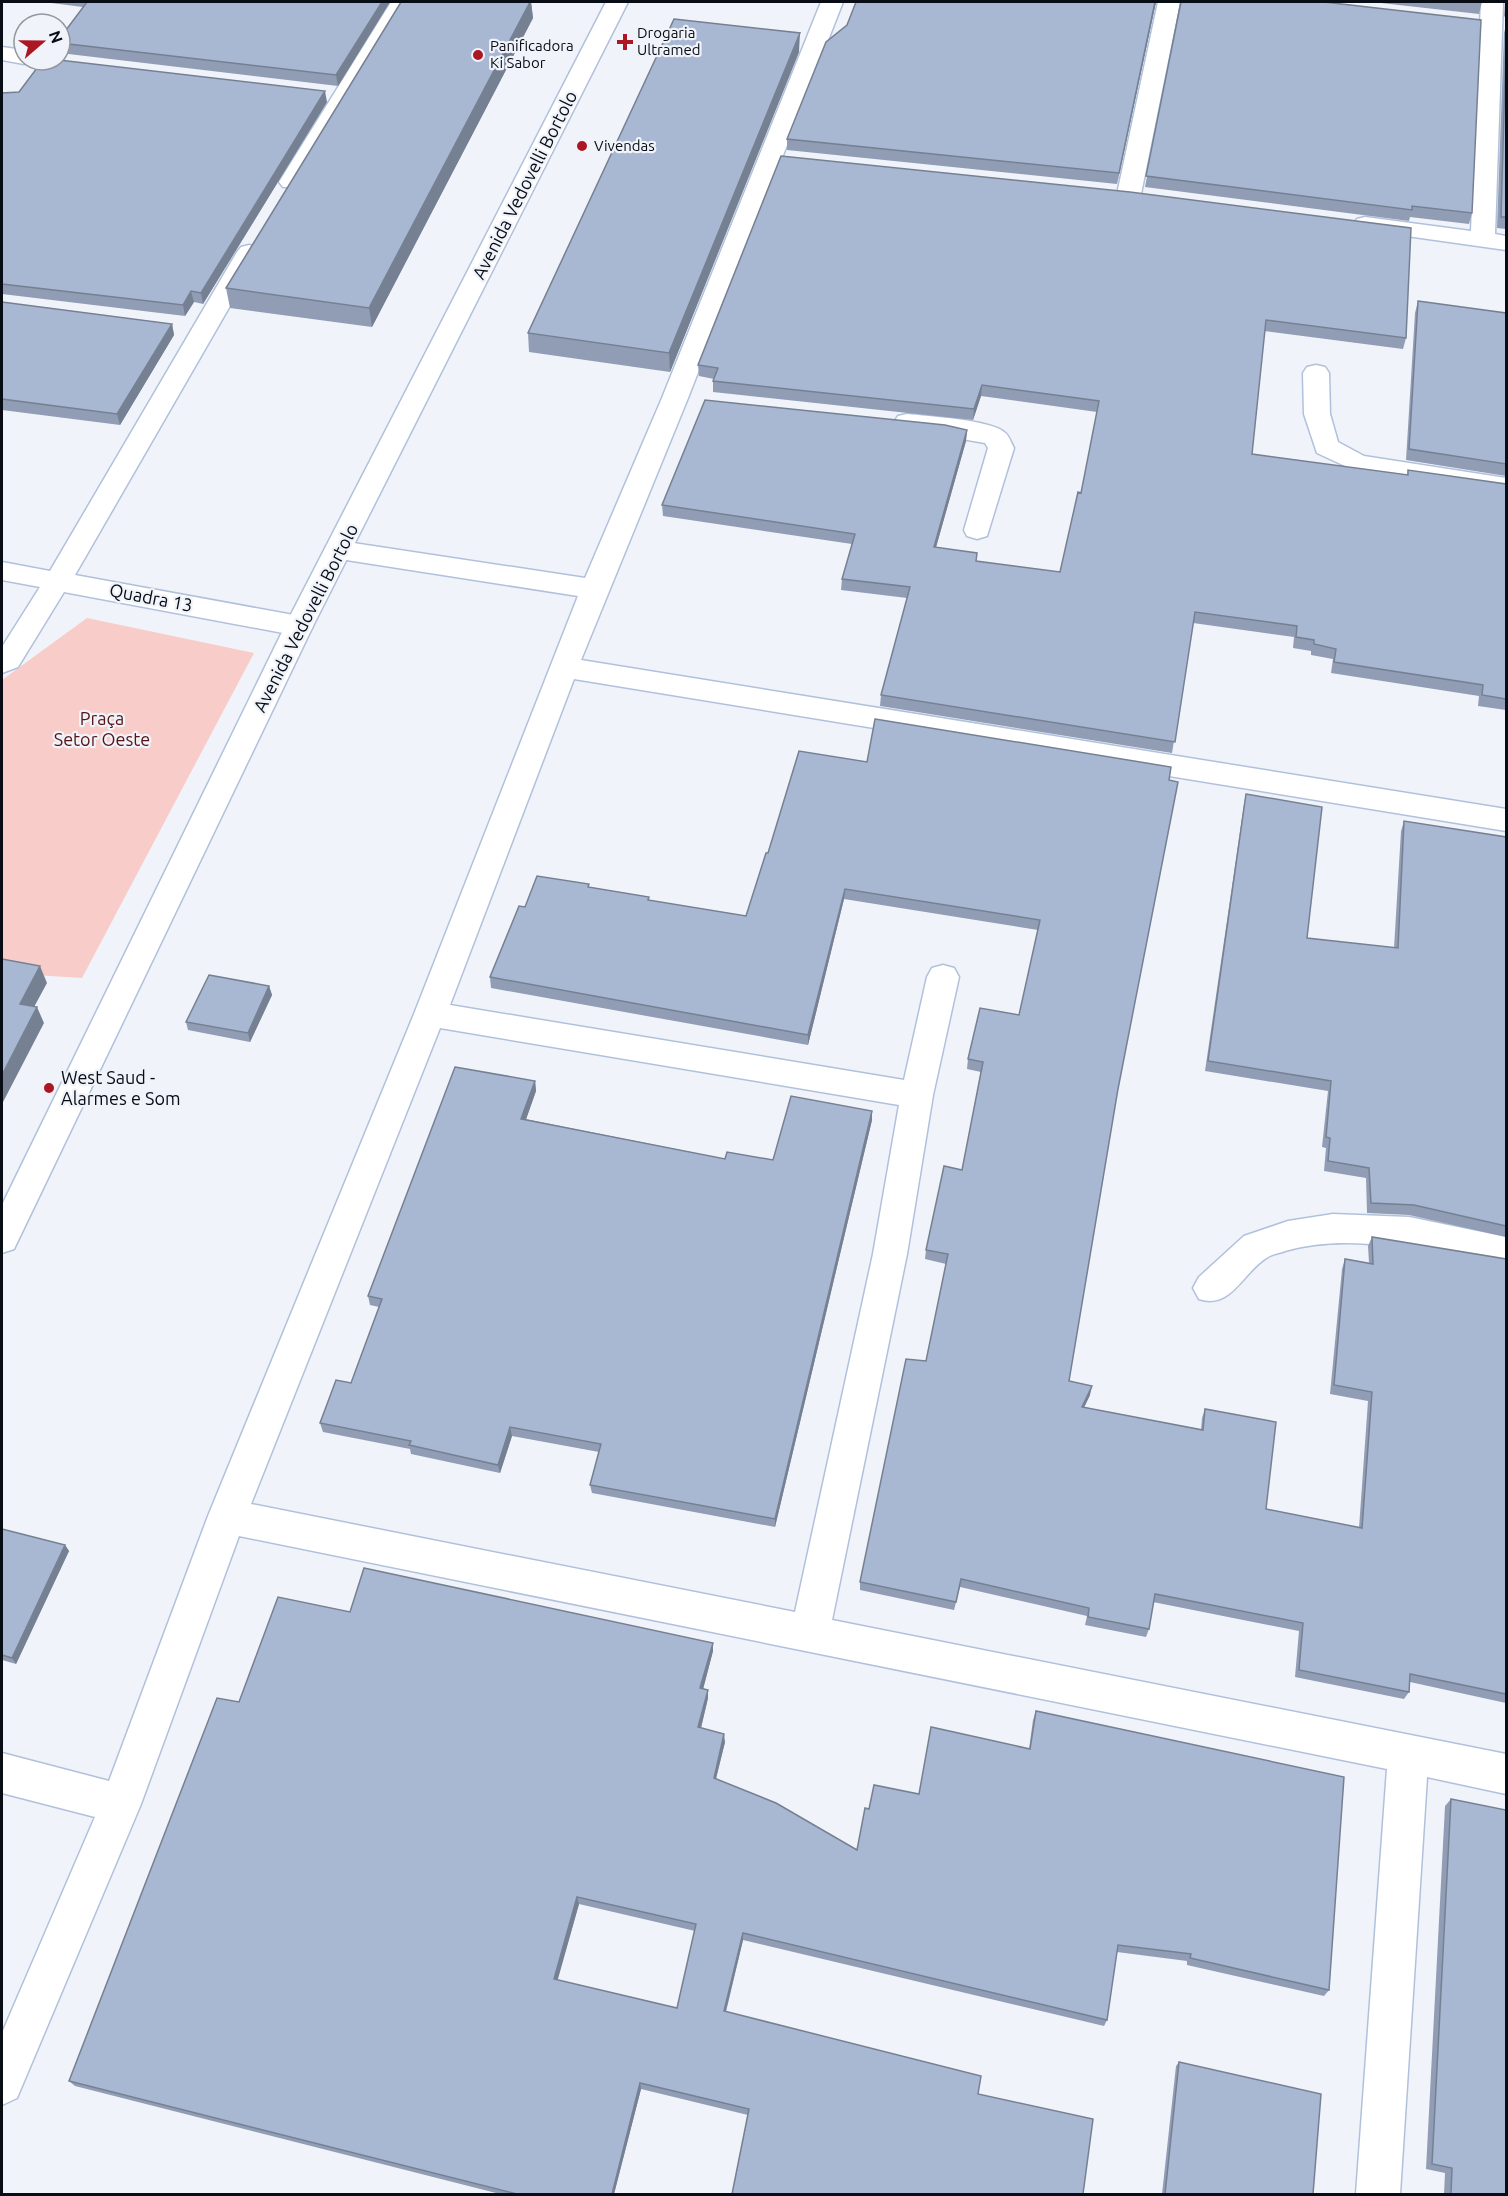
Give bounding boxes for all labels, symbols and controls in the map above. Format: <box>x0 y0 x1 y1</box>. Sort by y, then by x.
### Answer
north arrow <box>12 12 72 72</box>
place label: Drogaria Ultramed <box>637 24 700 58</box>
text: N <box>46 28 67 46</box>
marker: Drogaria Ultramed <box>618 35 632 49</box>
place label: Panificadora Ki Sabor <box>490 37 574 71</box>
marker: Panificadora Ki Sabor <box>471 48 485 62</box>
street label: Avenida Vedovelli Bortolo <box>468 87 580 282</box>
place label: Vivendas <box>594 137 655 154</box>
marker: Vivendas <box>575 139 589 153</box>
street label: Avenida Vedovelli Bortolo <box>249 520 361 715</box>
street label: Quadra 13 <box>108 579 195 616</box>
park label: Praça Setor Oeste <box>54 708 150 749</box>
place label: West Saud - Alarmes e Som <box>61 1067 180 1108</box>
marker: West Saud - Alarmes e Som <box>42 1081 56 1095</box>

